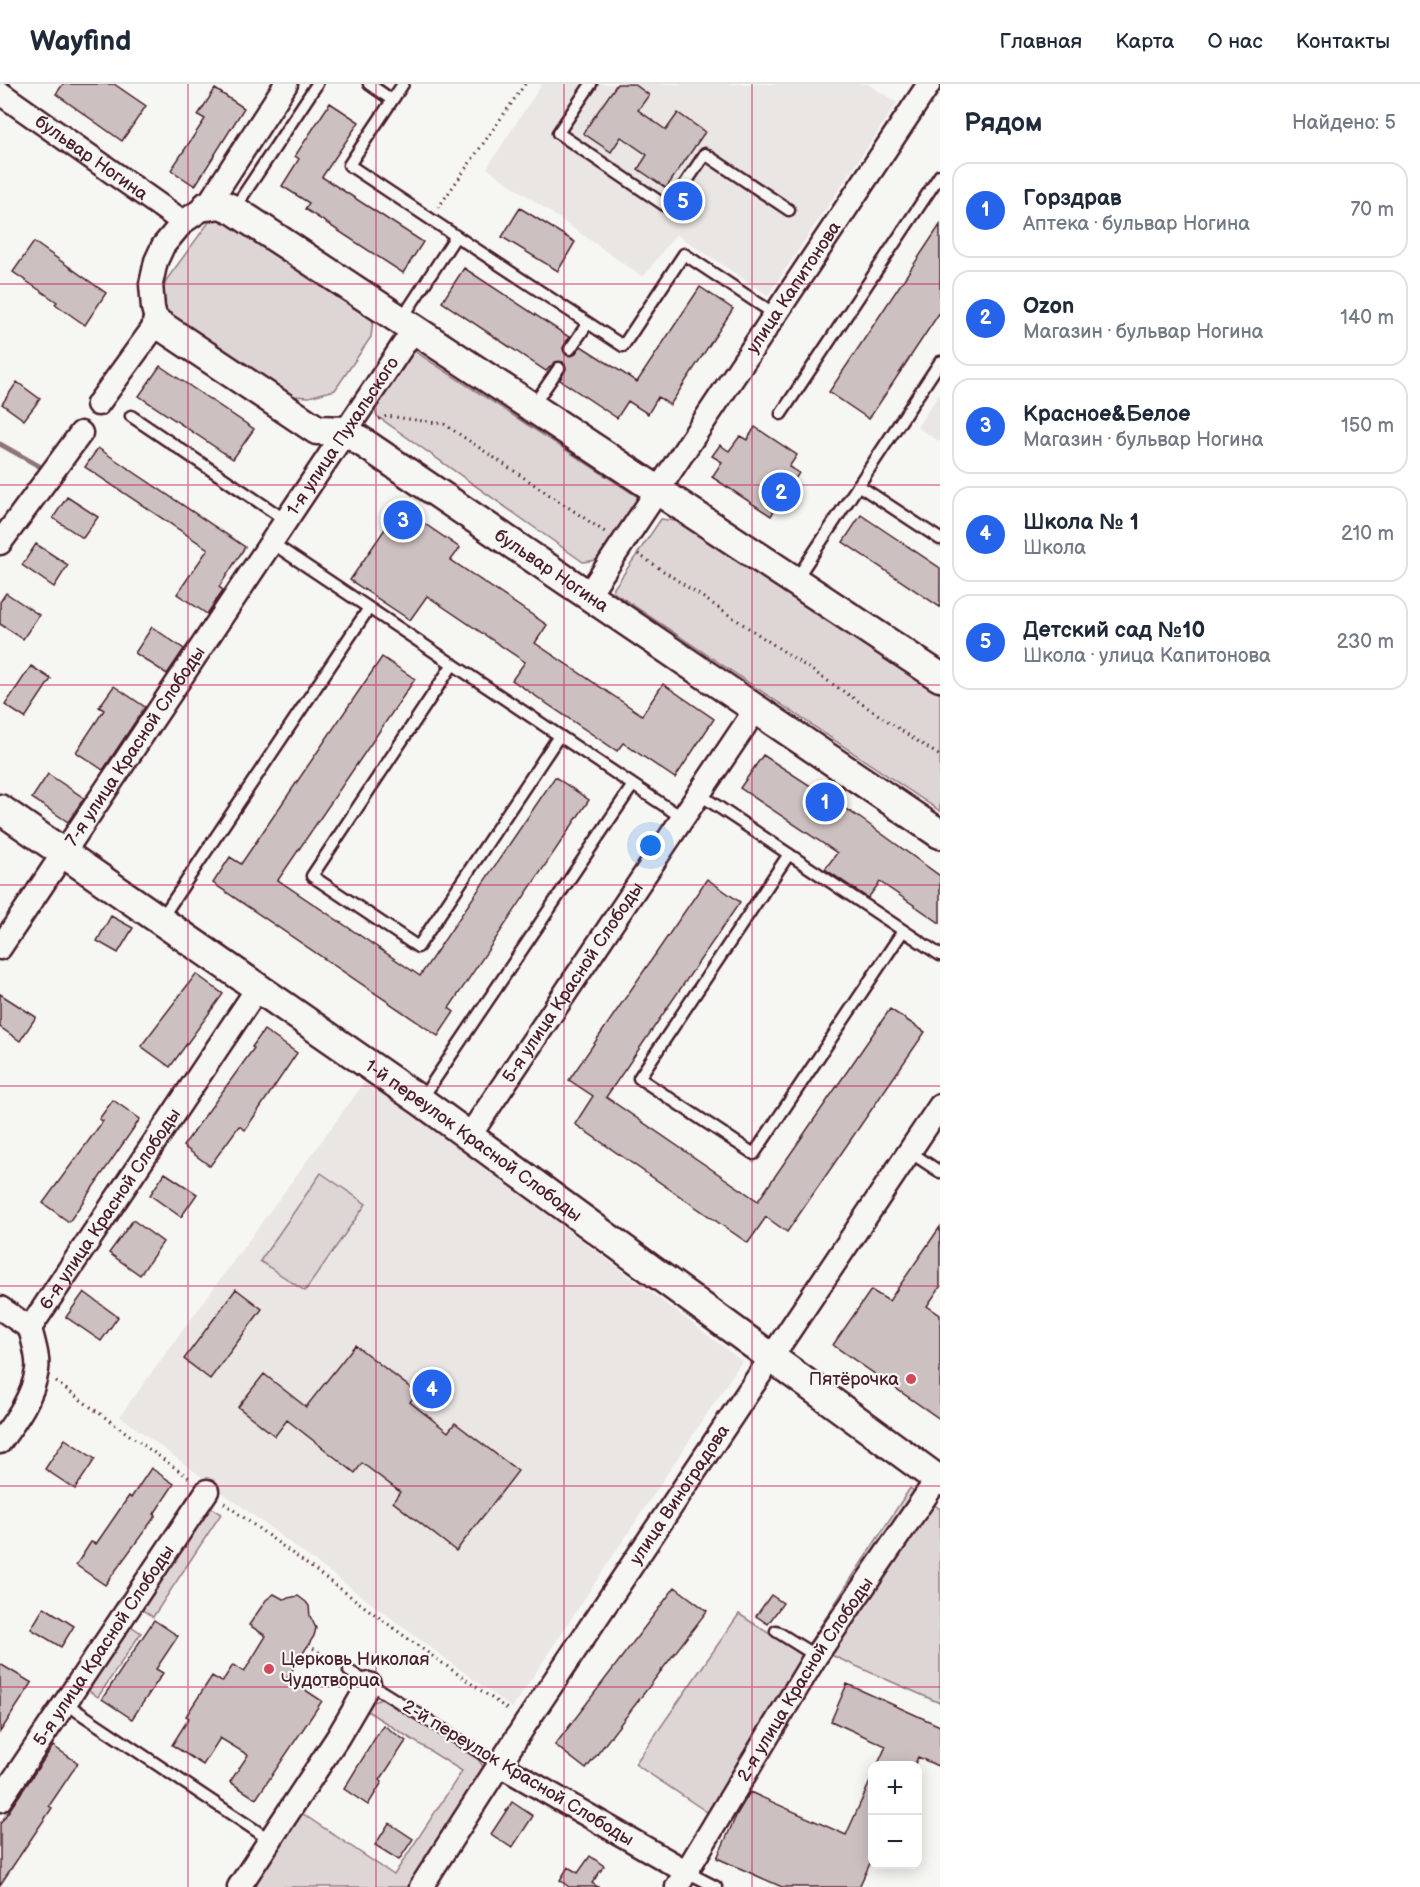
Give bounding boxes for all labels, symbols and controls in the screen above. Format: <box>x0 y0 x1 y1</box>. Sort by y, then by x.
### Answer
text: Wayfind <box>30 25 131 58</box>
text: Главная <box>999 29 1082 54</box>
text: Карта <box>1115 29 1174 54</box>
text: О нас <box>1207 29 1263 54</box>
text: Контакты <box>1296 29 1390 54</box>
text: Рядом <box>964 108 1042 139</box>
street label: бульвар Ногина <box>31 111 152 205</box>
text: Найдено: 5 <box>1292 111 1396 135</box>
pin: 5 <box>664 178 702 224</box>
text: Горздрав <box>1023 185 1122 212</box>
text: 1 <box>981 198 990 222</box>
text: 70 m <box>1350 198 1394 222</box>
text: Аптека · бульвар Ногина <box>1023 212 1250 236</box>
street label: улица Капитонова <box>742 217 845 357</box>
text: Ozon <box>1023 293 1074 320</box>
text: 2 <box>980 306 991 330</box>
text: 140 m <box>1340 306 1394 330</box>
text: Магазин · бульвар Ногина <box>1023 320 1264 344</box>
street label: 1-я улица Пухальского <box>282 353 403 519</box>
text: Красное&Белое <box>1023 401 1190 428</box>
text: 3 <box>980 414 991 438</box>
text: 150 m <box>1341 414 1394 438</box>
text: Магазин · бульвар Ногина <box>1023 428 1264 452</box>
pin: 2 <box>762 470 800 514</box>
pin: 3 <box>384 498 422 542</box>
text: Школа № 1 <box>1023 509 1139 536</box>
text: 4 <box>980 522 991 546</box>
text: 210 m <box>1341 522 1394 546</box>
street label: бульвар Ногина <box>491 524 613 617</box>
text: Школа <box>1023 536 1086 560</box>
text: Детский сад №10 <box>1023 617 1205 644</box>
text: 5 <box>980 630 991 654</box>
text: 230 m <box>1337 630 1394 654</box>
street label: 7-я улица Красной Слободы <box>61 642 209 850</box>
text: Школа · улица Капитонова <box>1023 644 1271 668</box>
pin: 1 <box>806 780 844 824</box>
your location <box>636 831 665 860</box>
street label: 5-я улица Красной Слободы <box>498 878 647 1086</box>
street label: 1-й переулок Красной Слободы <box>361 1055 586 1226</box>
street label: 6-я улица Красной Слободы <box>35 1104 185 1313</box>
pin: 4 <box>412 1366 452 1412</box>
place label: Пятёрочка <box>809 1369 899 1390</box>
marker: Пятёрочка <box>904 1372 918 1386</box>
street label: улица Виноградова <box>625 1420 734 1568</box>
street label: 5-я улица Красной Слободы <box>29 1541 178 1750</box>
street label: 2-я улица Красной Слободы <box>733 1573 877 1785</box>
place label: Церковь Николая Чудотворца <box>281 1649 430 1691</box>
marker: Церковь Николая Чудотворца <box>262 1662 276 1676</box>
street label: 2-й переулок Красной Слободы <box>399 1696 637 1850</box>
map controls <box>868 1761 922 1869</box>
button: + <box>868 1761 922 1815</box>
button: − <box>868 1815 922 1869</box>

